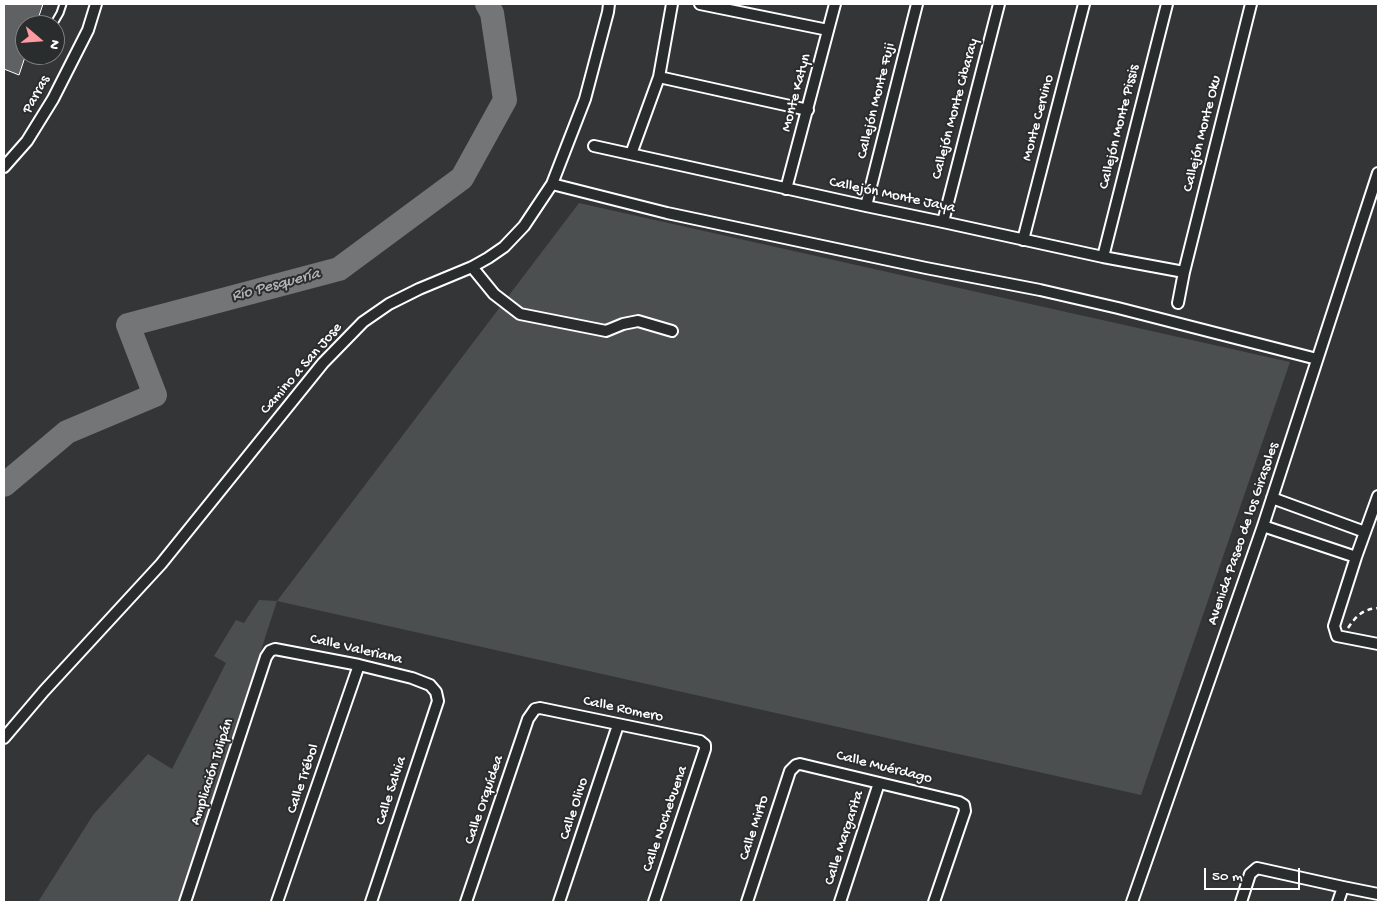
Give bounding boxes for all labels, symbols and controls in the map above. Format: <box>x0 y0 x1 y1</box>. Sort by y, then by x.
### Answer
north arrow <box>15 15 65 65</box>
street label: Callejón Monte Cibaray <box>929 37 983 181</box>
text: N <box>44 38 63 51</box>
street label: Callejón Monte Fuji <box>854 41 900 161</box>
street label: Monte Katyn <box>778 52 816 134</box>
street label: Callejón Monte Pissis <box>1096 63 1144 191</box>
street label: Parras <box>19 73 55 117</box>
street label: Monte Cervino <box>1019 73 1059 163</box>
street label: Callejón Monte Oku <box>1180 74 1226 194</box>
street label: Callejón Monte Jaya <box>827 174 957 218</box>
water label: Río Pesquería <box>230 265 322 307</box>
street label: Camino a San Jose <box>257 319 347 419</box>
street label: Avenida Paseo de los Girasoles <box>1204 440 1284 628</box>
street label: Calle Valeriana <box>308 631 404 669</box>
street label: Calle Romero <box>581 693 665 727</box>
street label: Ampliación Tulipán <box>187 717 239 827</box>
street label: Calle Trébol <box>284 742 324 816</box>
street label: Calle Muérdago <box>834 747 934 789</box>
street label: Calle Orquídea <box>461 753 509 847</box>
street label: Calle Salvia <box>372 754 412 828</box>
street label: Calle Nochebuena <box>639 764 693 874</box>
street label: Calle Olivo <box>556 776 594 842</box>
street label: Calle Margarita <box>821 788 869 888</box>
street label: Calle Mirto <box>736 793 774 863</box>
scale bar <box>1207 858 1303 890</box>
text: 50 m <box>1212 868 1243 886</box>

